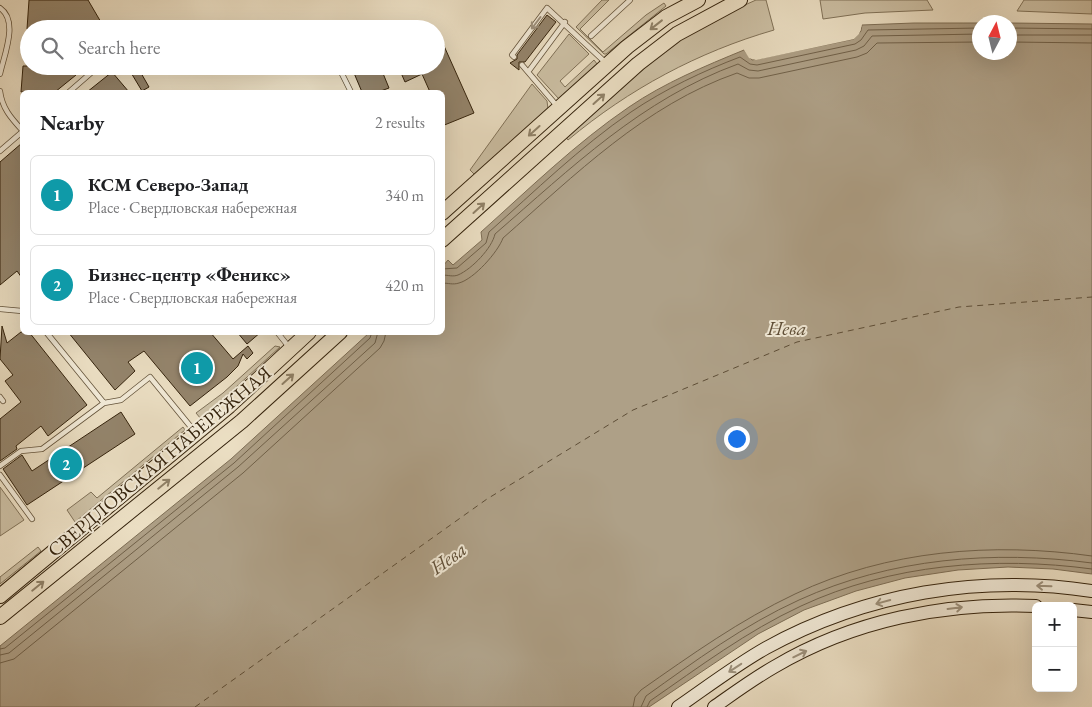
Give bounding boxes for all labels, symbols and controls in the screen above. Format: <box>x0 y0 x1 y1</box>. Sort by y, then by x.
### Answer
north arrow <box>972 15 1017 60</box>
one-way arrow <box>530 16 541 29</box>
one-way arrow <box>650 19 663 30</box>
search box <box>20 20 445 75</box>
icon: search <box>38 34 66 62</box>
text: Search here <box>78 35 160 60</box>
one-way arrow <box>593 93 606 105</box>
text: Nearby <box>40 109 104 136</box>
text: 2 results <box>375 112 425 133</box>
one-way arrow <box>527 125 540 137</box>
text: КСМ Северо-Запад <box>88 172 249 197</box>
text: 1 <box>53 185 61 206</box>
text: 340 m <box>385 185 424 206</box>
text: Place · Свердловская набережная <box>88 197 297 218</box>
one-way arrow <box>472 202 485 213</box>
text: Бизнес-центр «Феникс» <box>88 262 291 287</box>
text: 2 <box>53 275 61 296</box>
text: 420 m <box>385 275 424 296</box>
text: Place · Свердловская набережная <box>88 287 297 308</box>
water label: Нева <box>766 315 807 341</box>
pin: 1 <box>181 349 213 387</box>
street label: СВЕРДЛОВСКАЯ НАБЕРЕЖНАЯ <box>42 360 277 562</box>
one-way arrow <box>282 373 295 385</box>
your location <box>724 426 750 452</box>
pin: 2 <box>50 445 82 483</box>
one-way arrow <box>157 478 170 489</box>
water label: Нева <box>424 536 472 581</box>
one-way arrow <box>31 580 44 591</box>
one-way arrow <box>1036 581 1052 590</box>
one-way arrow <box>875 597 891 607</box>
map controls <box>1032 602 1077 692</box>
button: + <box>1032 602 1077 647</box>
one-way arrow <box>946 603 962 613</box>
button: − <box>1032 647 1077 692</box>
one-way arrow <box>792 649 807 658</box>
one-way arrow <box>729 663 743 673</box>

